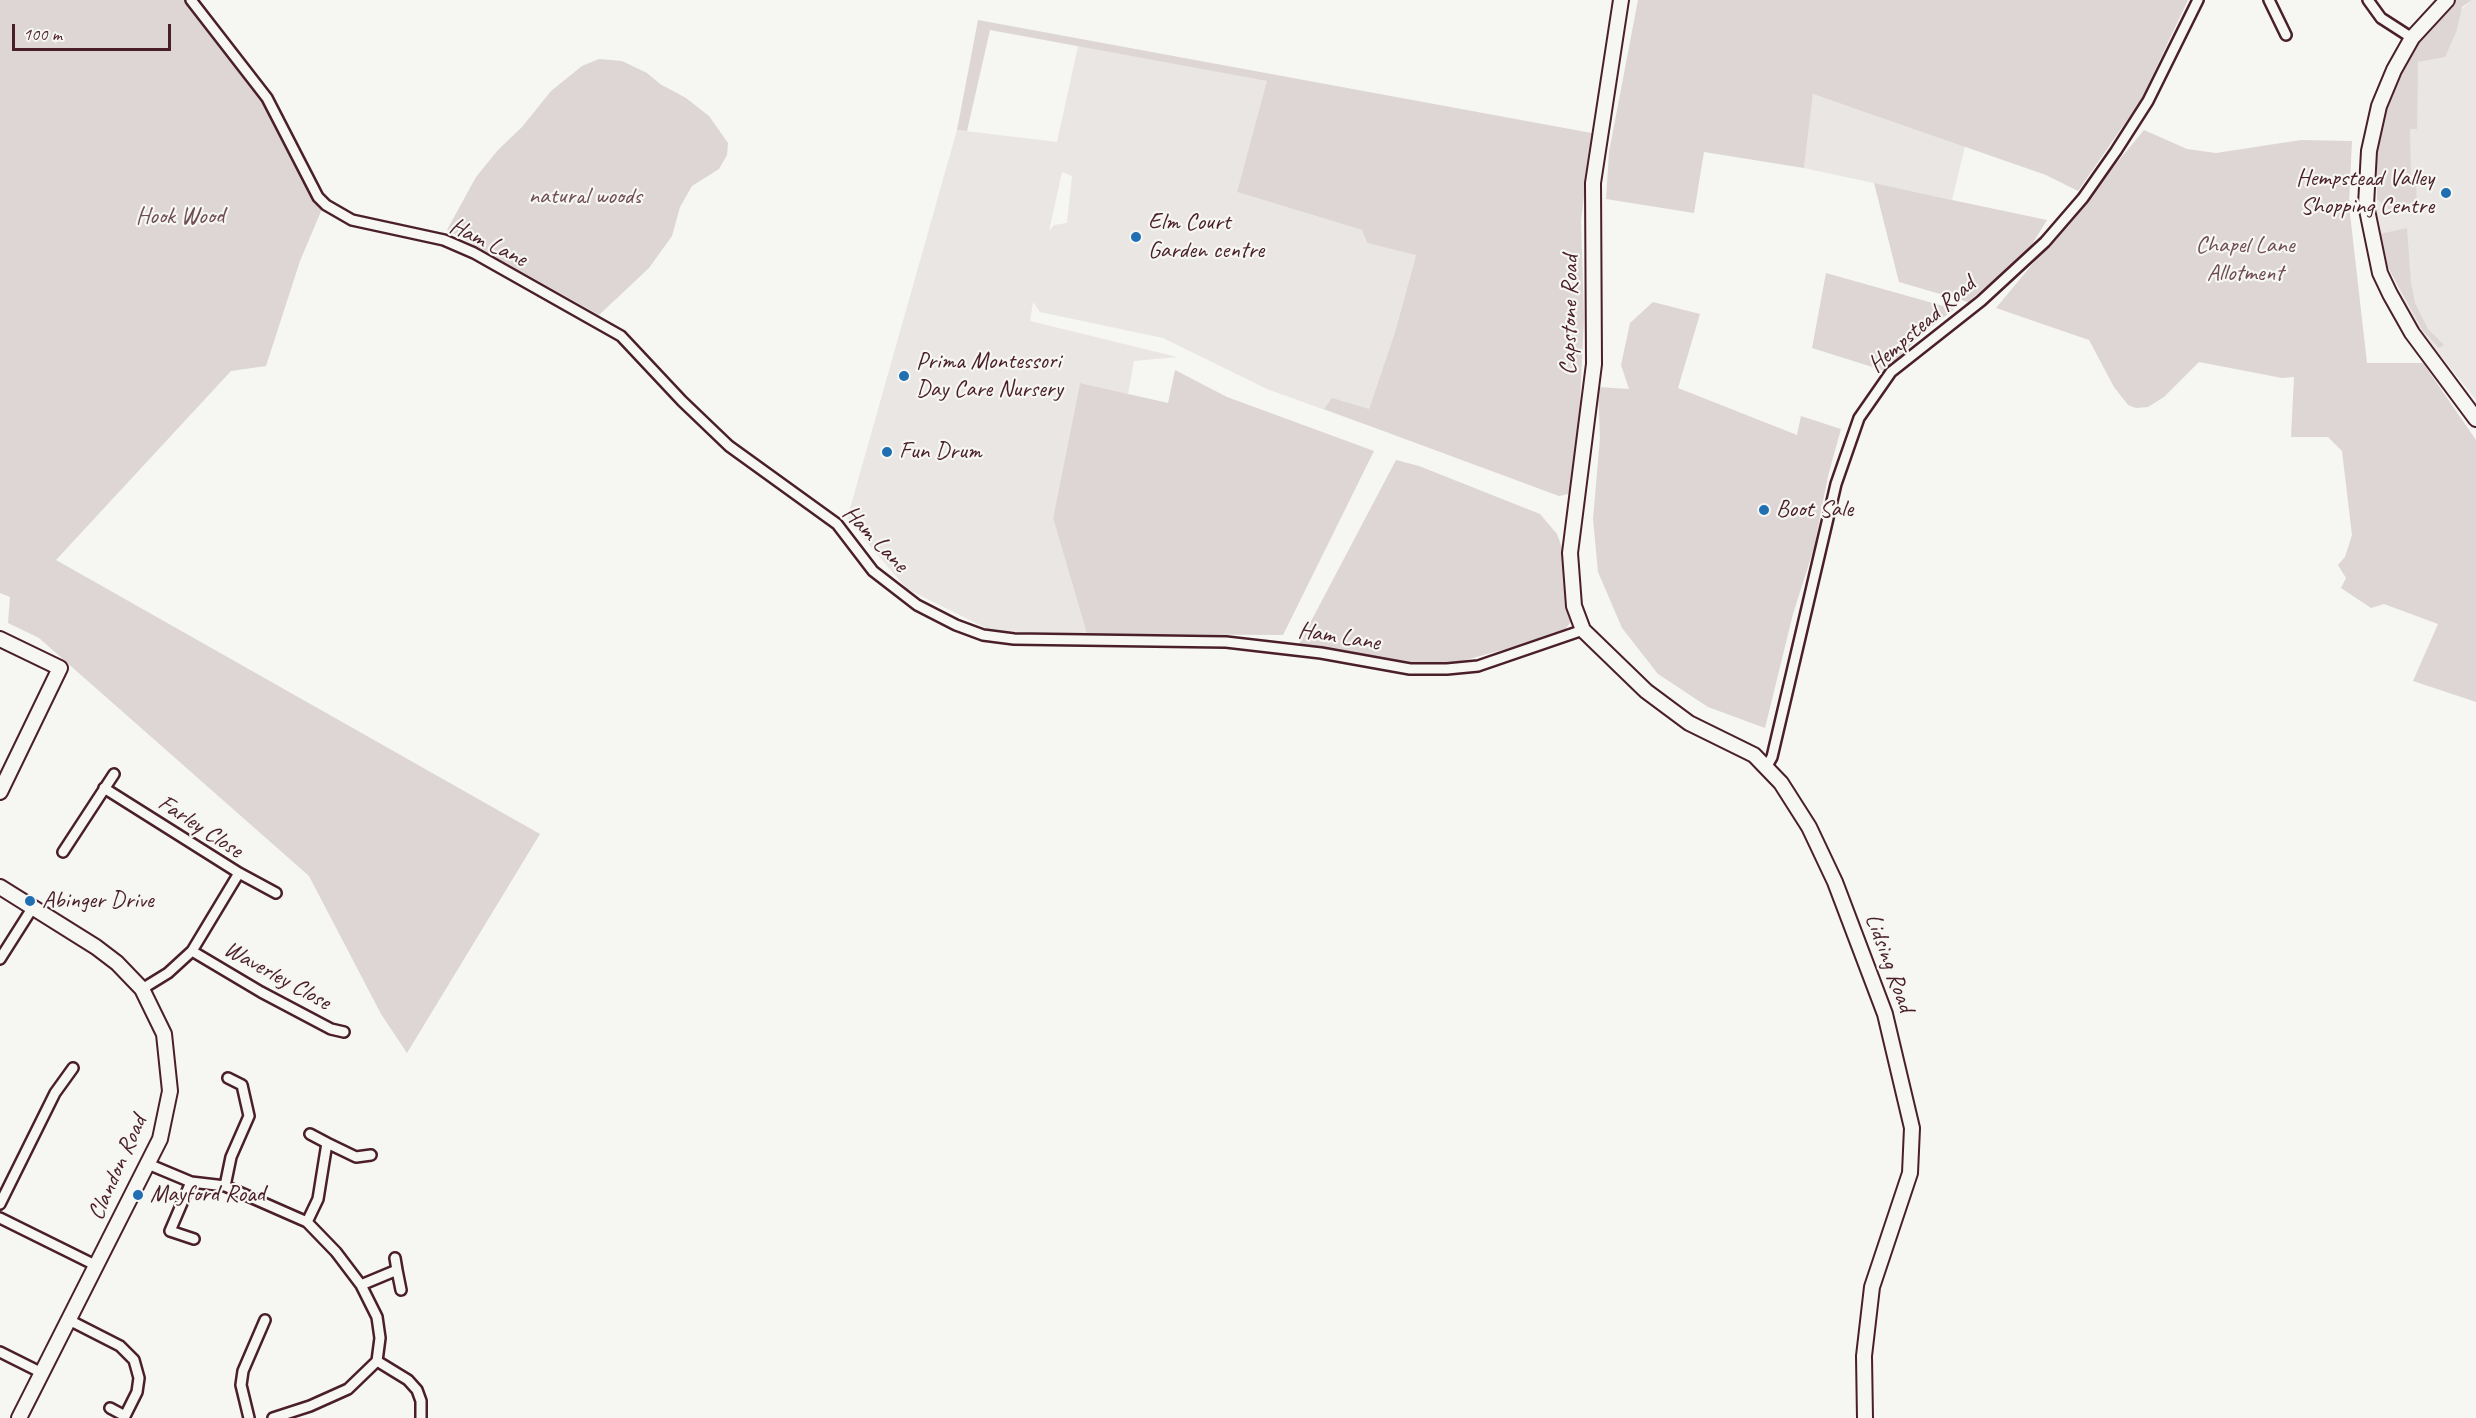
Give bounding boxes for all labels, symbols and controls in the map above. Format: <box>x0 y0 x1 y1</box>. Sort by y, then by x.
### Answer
scale bar <box>15 12 174 50</box>
text: 100 m <box>23 23 62 45</box>
place label: Hempstead Valley Shopping Centre <box>2296 165 2434 221</box>
park label: natural woods <box>528 183 642 211</box>
marker: Hempstead Valley Shopping Centre <box>2439 186 2453 200</box>
park label: Hook Wood <box>136 203 224 231</box>
place label: Elm Court Garden centre <box>1148 209 1264 265</box>
street label: Ham Lane <box>445 212 531 274</box>
marker: Elm Court Garden centre <box>1129 230 1143 244</box>
park label: Chapel Lane Allotment <box>2196 232 2294 288</box>
street label: Capstone Road <box>1555 255 1585 375</box>
street label: Hempstead Road <box>1862 271 1982 379</box>
place label: Prima Montessori Day Care Nursery <box>916 348 1063 404</box>
marker: Prima Montessori Day Care Nursery <box>897 369 911 383</box>
place label: Fun Drum <box>899 438 981 466</box>
marker: Fun Drum <box>880 445 894 459</box>
place label: Boot Sale <box>1776 496 1853 524</box>
street label: Ham Lane <box>836 499 914 579</box>
marker: Boot Sale <box>1757 503 1771 517</box>
street label: Ham Lane <box>1296 616 1382 658</box>
street label: Farley Close <box>152 789 248 865</box>
place label: Abinger Drive <box>42 887 154 915</box>
marker: Abinger Drive <box>23 894 37 908</box>
street label: Lidsing Road <box>1858 910 1920 1016</box>
street label: Waverley Close <box>219 935 335 1017</box>
street label: Clandon Road <box>82 1111 154 1225</box>
place label: Mayford Road <box>150 1181 265 1209</box>
marker: Mayford Road <box>131 1188 145 1202</box>

